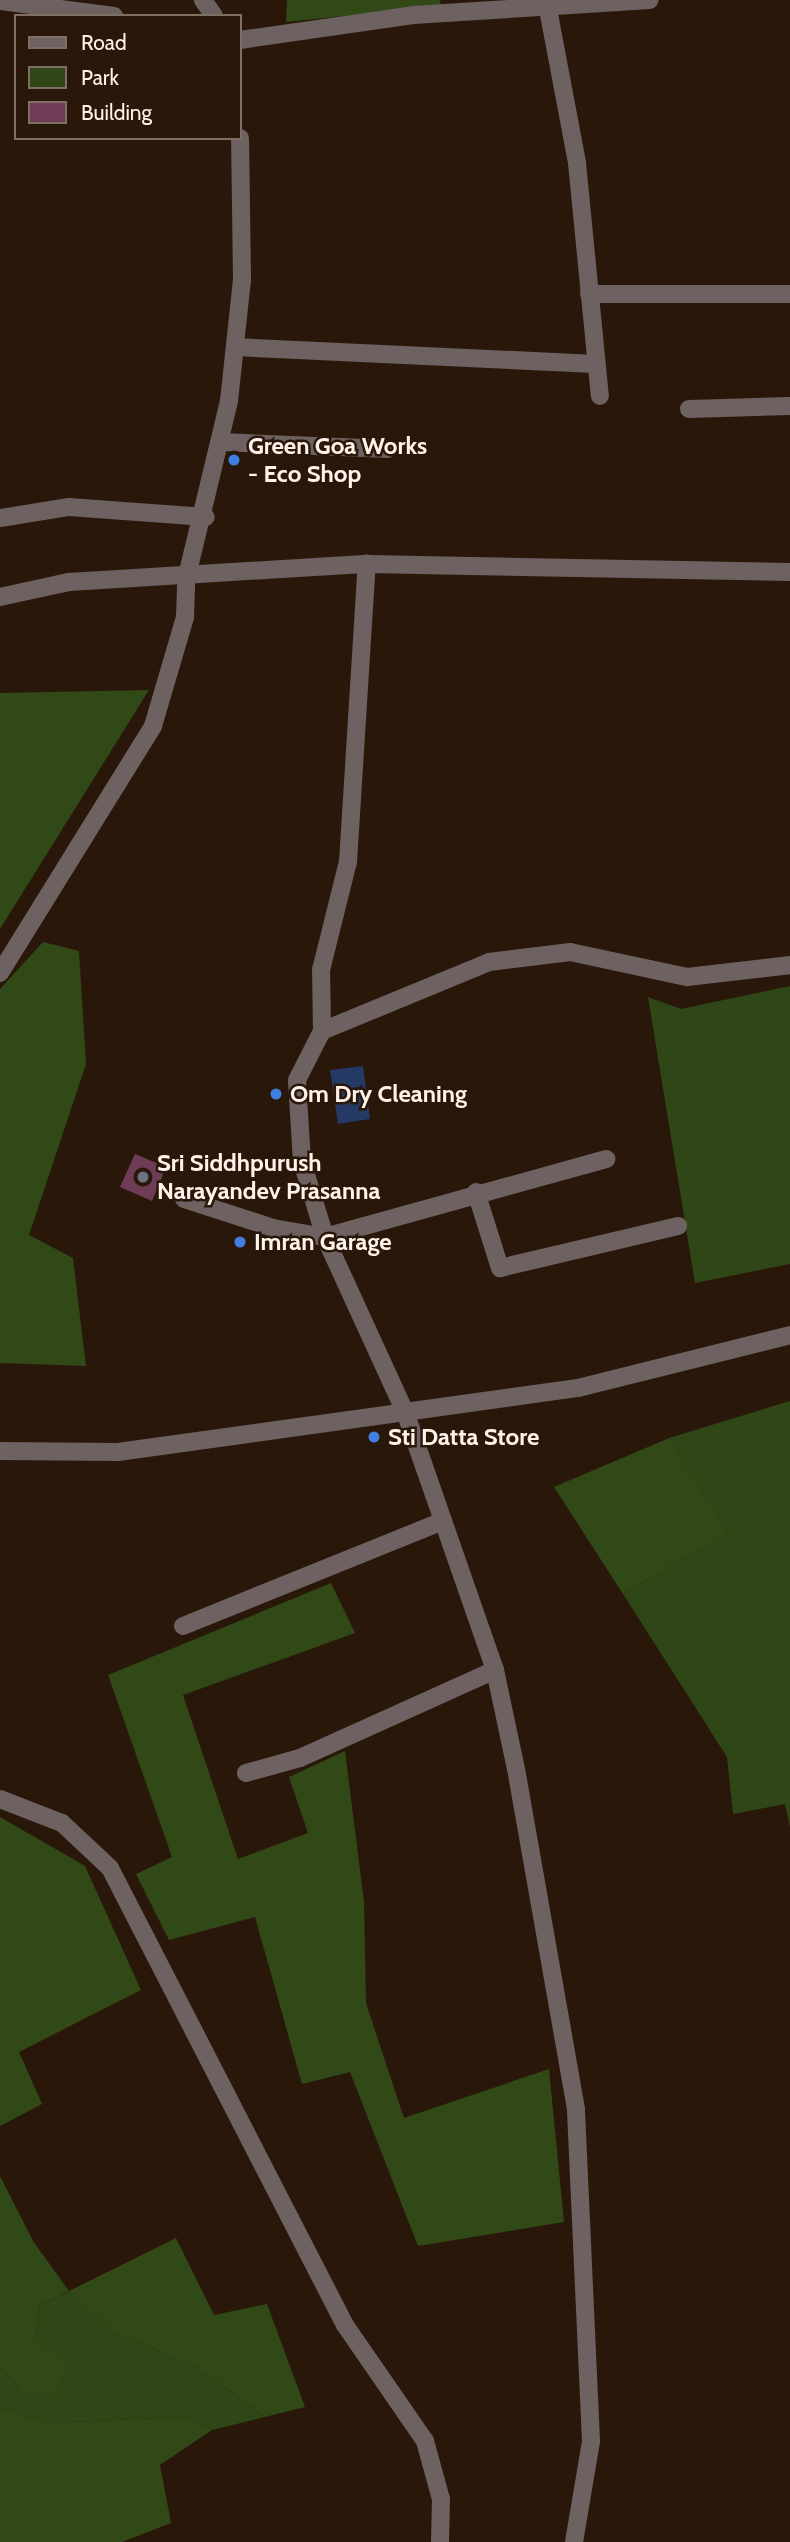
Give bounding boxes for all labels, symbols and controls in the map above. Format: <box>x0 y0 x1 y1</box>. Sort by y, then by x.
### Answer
legend <box>14 14 242 140</box>
text: Road <box>81 30 127 55</box>
text: Park <box>81 65 119 90</box>
text: Building <box>81 100 152 125</box>
place label: Green Goa Works - Eco Shop <box>248 432 427 488</box>
marker: Green Goa Works - Eco Shop <box>226 452 242 468</box>
place label: Om Dry Cleaning <box>290 1080 467 1108</box>
marker: Om Dry Cleaning <box>268 1086 284 1102</box>
place label: Sri Siddhpurush Narayandev Prasanna <box>157 1149 380 1205</box>
marker: Sri Siddhpurush Narayandev Prasanna <box>135 1169 151 1185</box>
place label: Imran Garage <box>254 1228 392 1256</box>
marker: Imran Garage <box>232 1234 248 1250</box>
place label: Sti Datta Store <box>388 1423 539 1451</box>
marker: Sti Datta Store <box>366 1429 382 1445</box>

